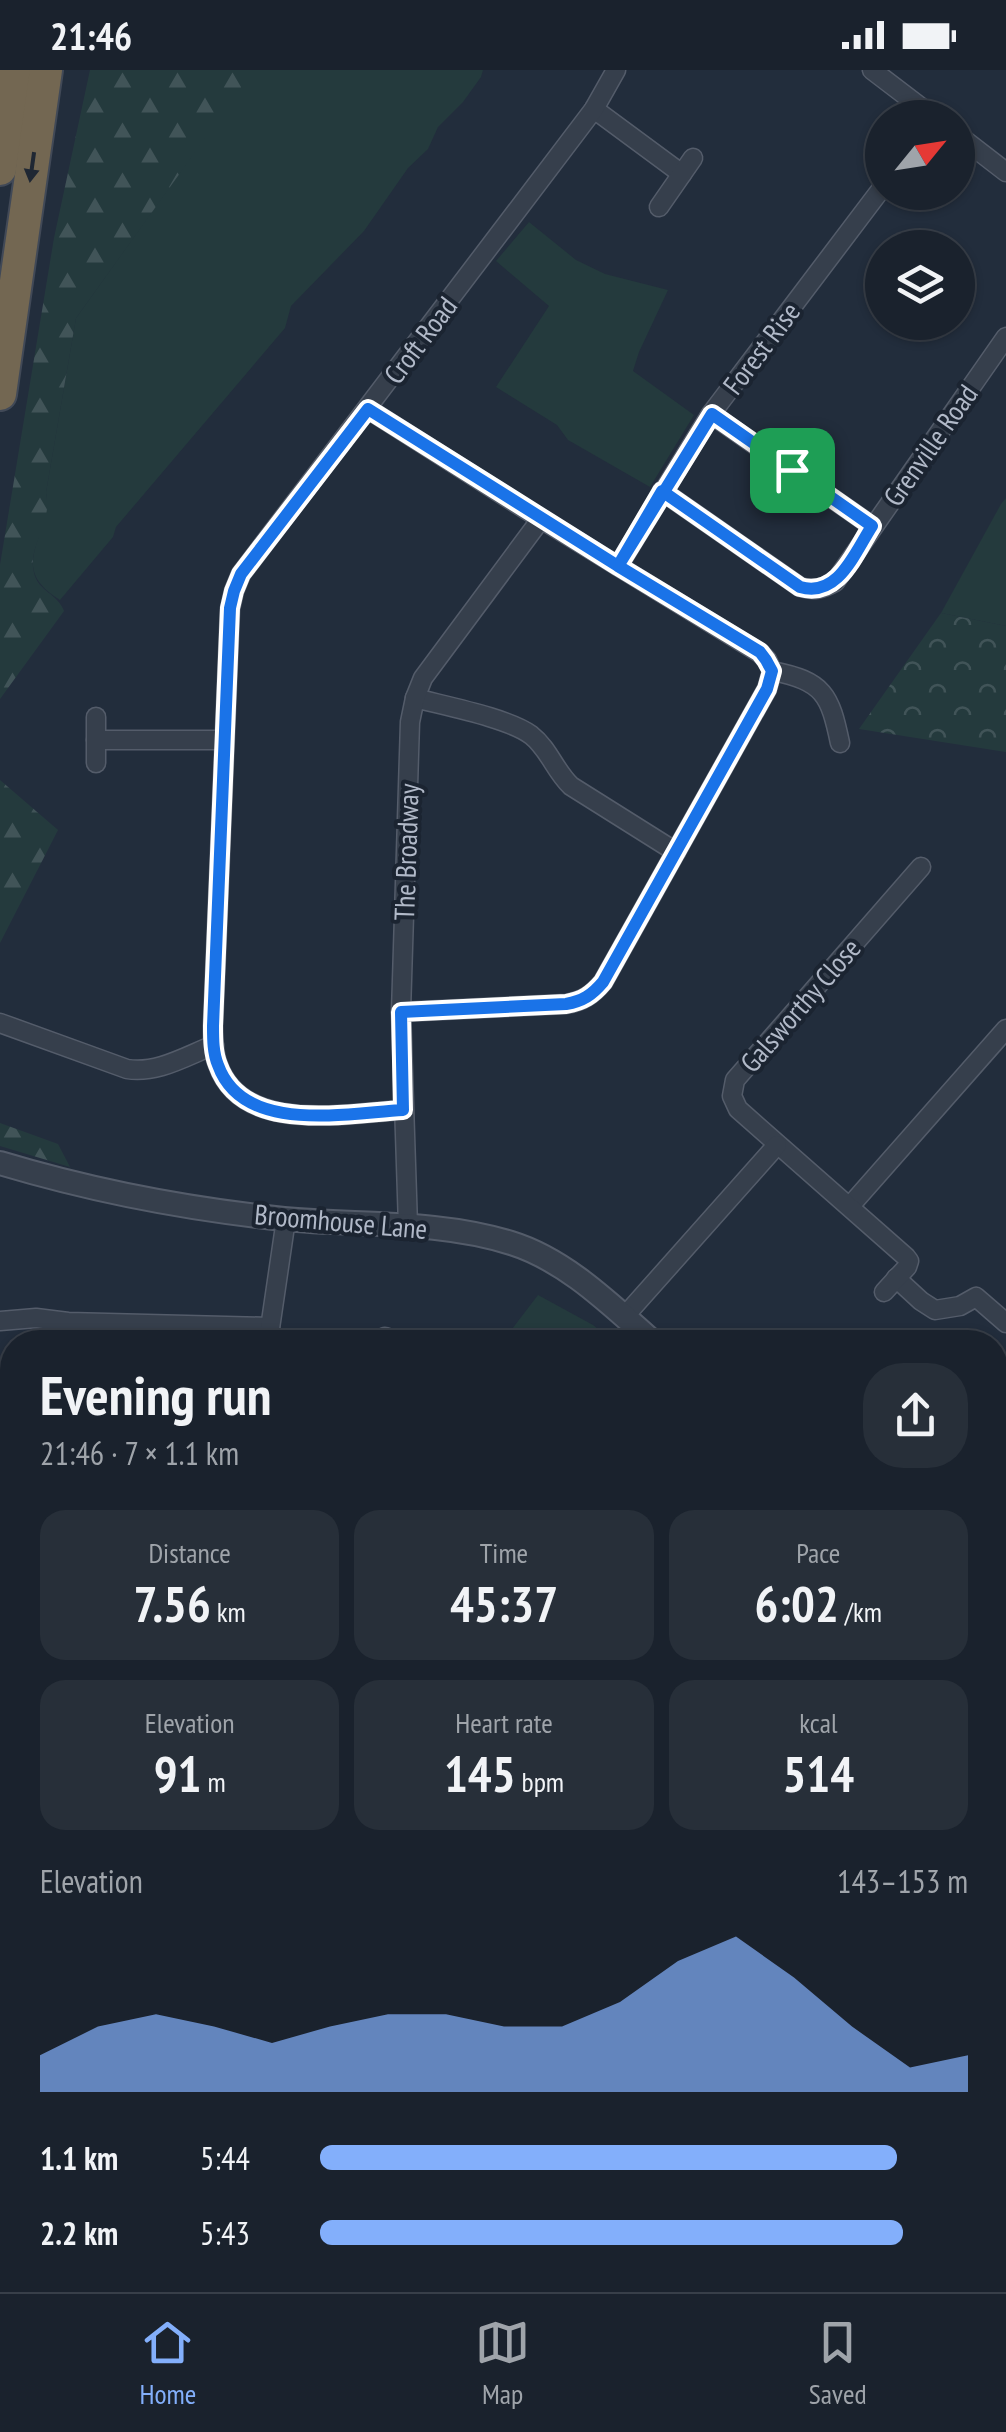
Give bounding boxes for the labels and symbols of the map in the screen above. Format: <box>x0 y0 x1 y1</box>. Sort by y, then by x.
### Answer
north arrow <box>865 100 975 210</box>
one-way arrow <box>24 151 40 183</box>
street label: Croft Road <box>375 289 465 391</box>
street label: Forest Rise <box>714 294 808 402</box>
street label: Grenville Road <box>875 377 985 513</box>
pin <box>750 428 835 513</box>
street label: The Broadway <box>385 782 427 921</box>
street label: Galsworthy Close <box>732 930 868 1080</box>
street label: Broomhouse Lane <box>253 1195 429 1247</box>

